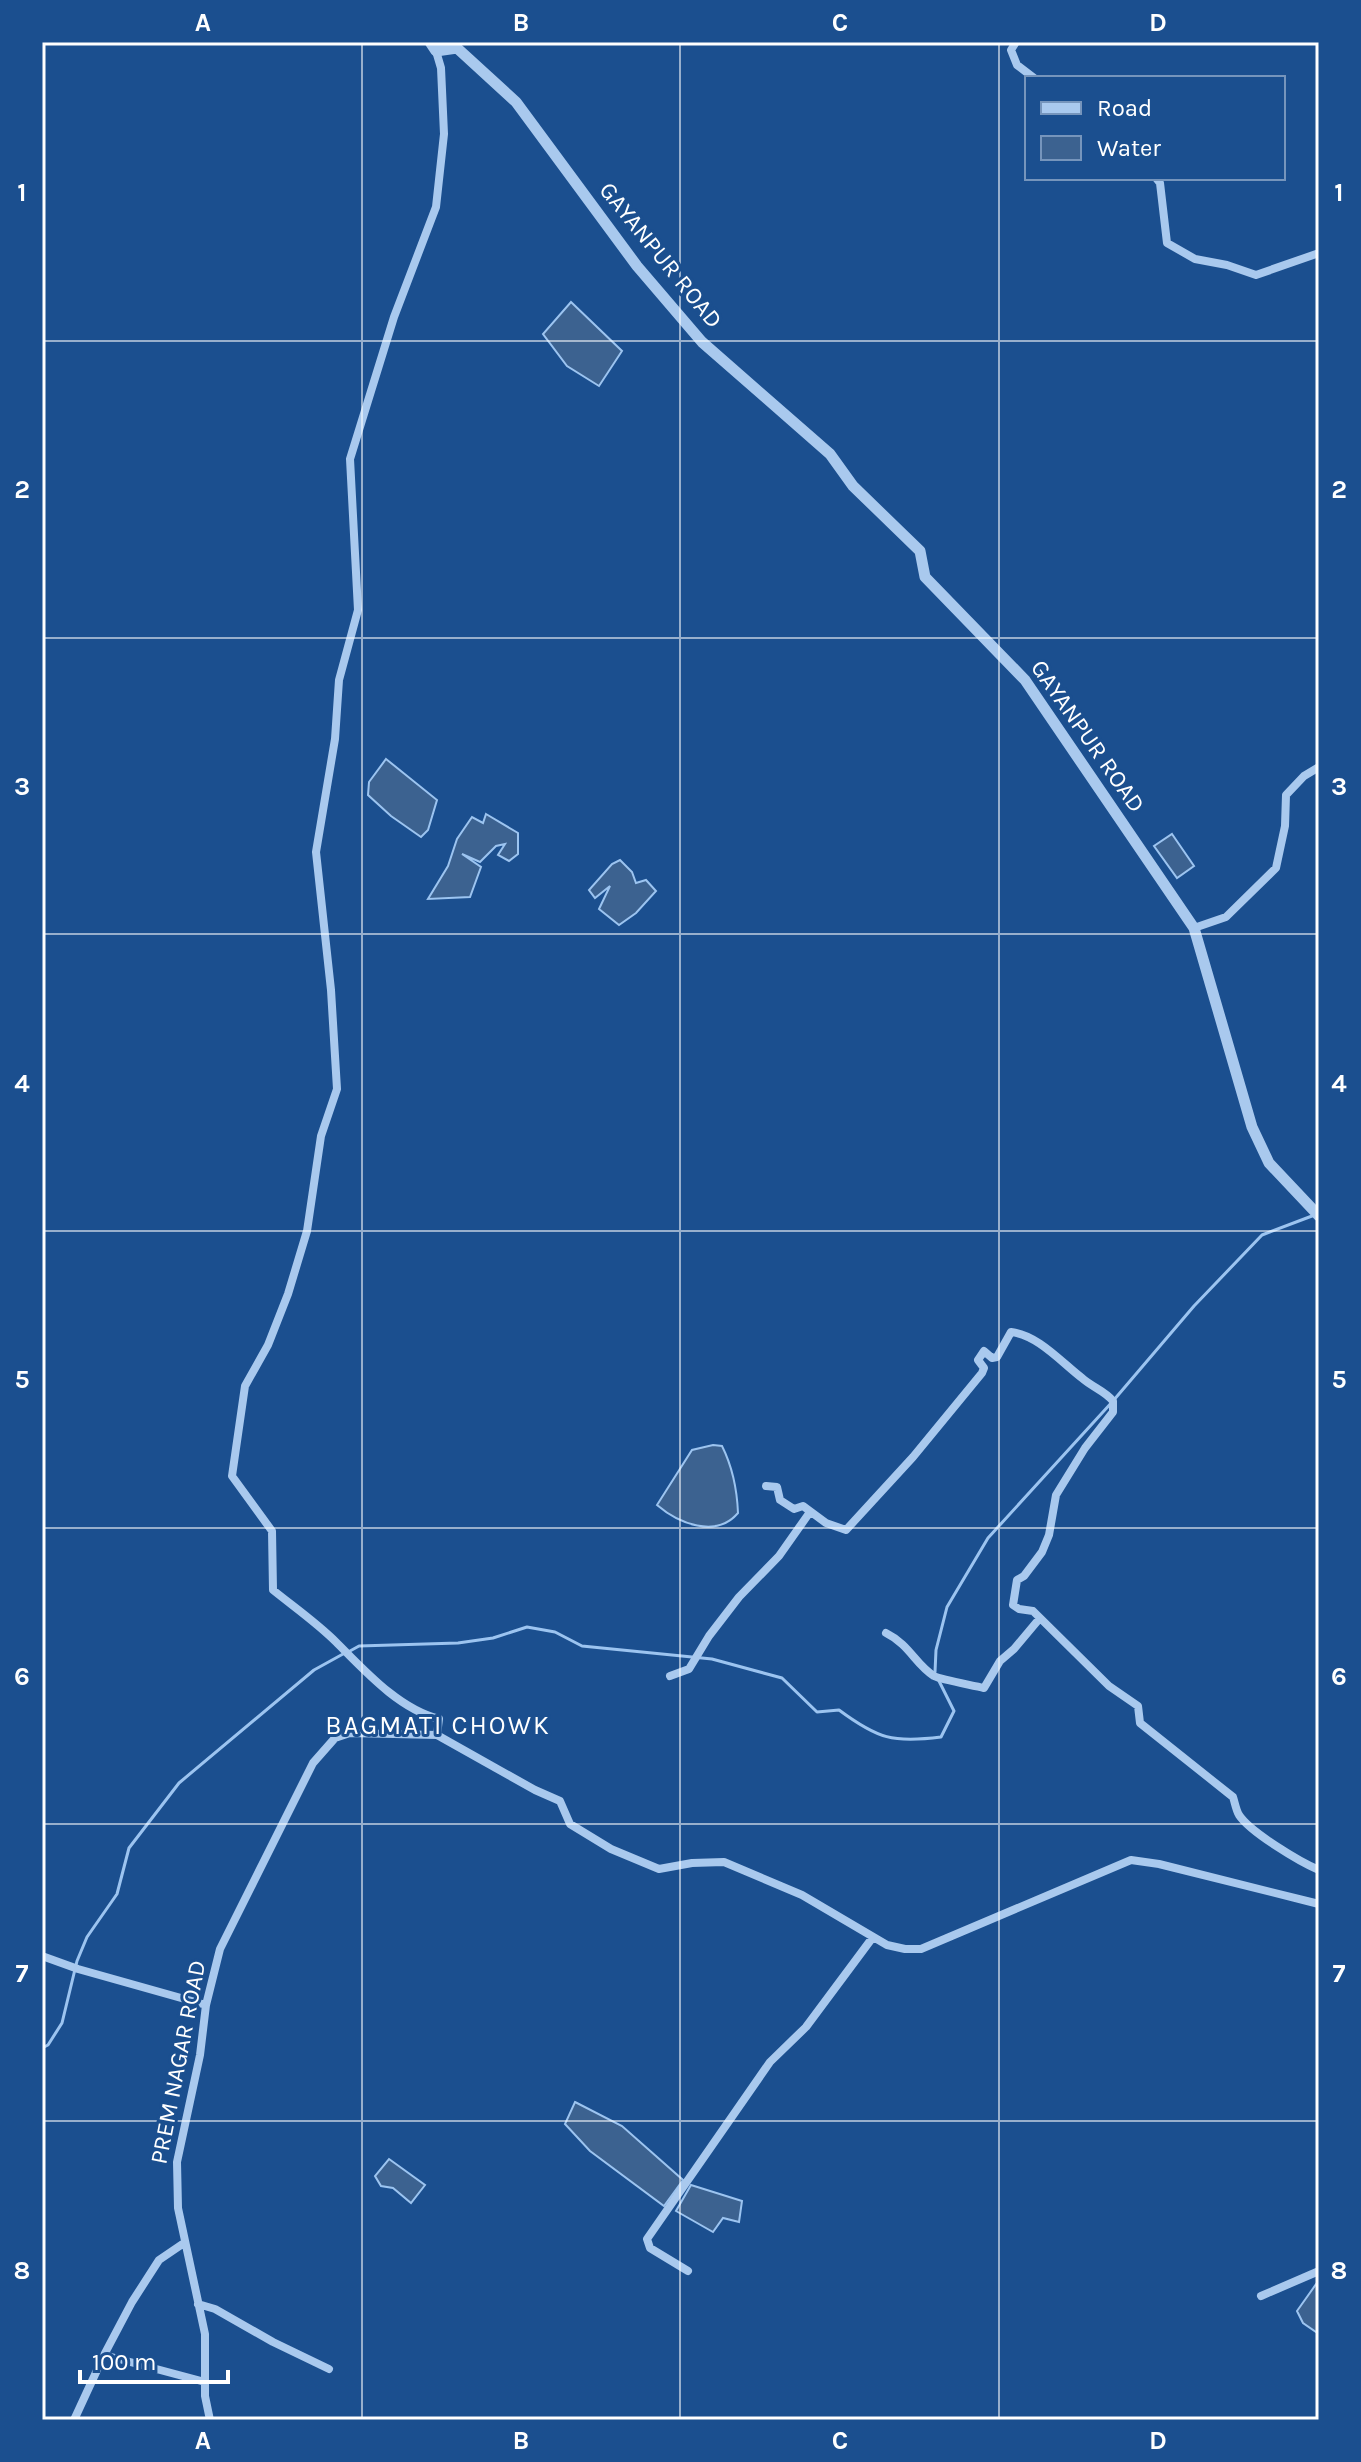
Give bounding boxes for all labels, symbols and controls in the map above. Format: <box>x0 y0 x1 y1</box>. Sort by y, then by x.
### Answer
text: A <box>195 7 211 38</box>
text: B <box>513 7 529 38</box>
text: C <box>832 7 848 38</box>
text: D <box>1149 7 1167 38</box>
legend <box>1025 76 1285 180</box>
text: Road <box>1097 94 1152 122</box>
text: Water <box>1097 134 1161 162</box>
street label: GAYANPUR ROAD <box>594 176 728 334</box>
text: 1 <box>17 177 27 208</box>
text: 1 <box>1334 177 1344 208</box>
text: 2 <box>14 474 30 505</box>
text: 2 <box>1331 474 1347 505</box>
street label: GAYANPUR ROAD <box>1025 654 1151 818</box>
text: 3 <box>14 771 30 802</box>
text: 3 <box>1331 771 1347 802</box>
text: 4 <box>14 1068 30 1099</box>
text: 4 <box>1331 1068 1347 1099</box>
text: 5 <box>14 1364 30 1395</box>
text: 5 <box>1331 1364 1347 1395</box>
text: 6 <box>14 1661 30 1692</box>
text: 6 <box>1331 1661 1347 1692</box>
district label: BAGMATI CHOWK <box>325 1710 551 1741</box>
text: 7 <box>16 1958 29 1989</box>
street label: PREM NAGAR ROAD <box>144 1958 212 2166</box>
text: 7 <box>1333 1958 1346 1989</box>
text: 8 <box>14 2255 30 2286</box>
text: 8 <box>1331 2255 1347 2286</box>
scale bar <box>80 2334 228 2384</box>
text: 100 m <box>92 2348 157 2376</box>
text: A <box>195 2425 211 2456</box>
text: B <box>513 2425 529 2456</box>
text: C <box>832 2425 848 2456</box>
text: D <box>1149 2425 1167 2456</box>

